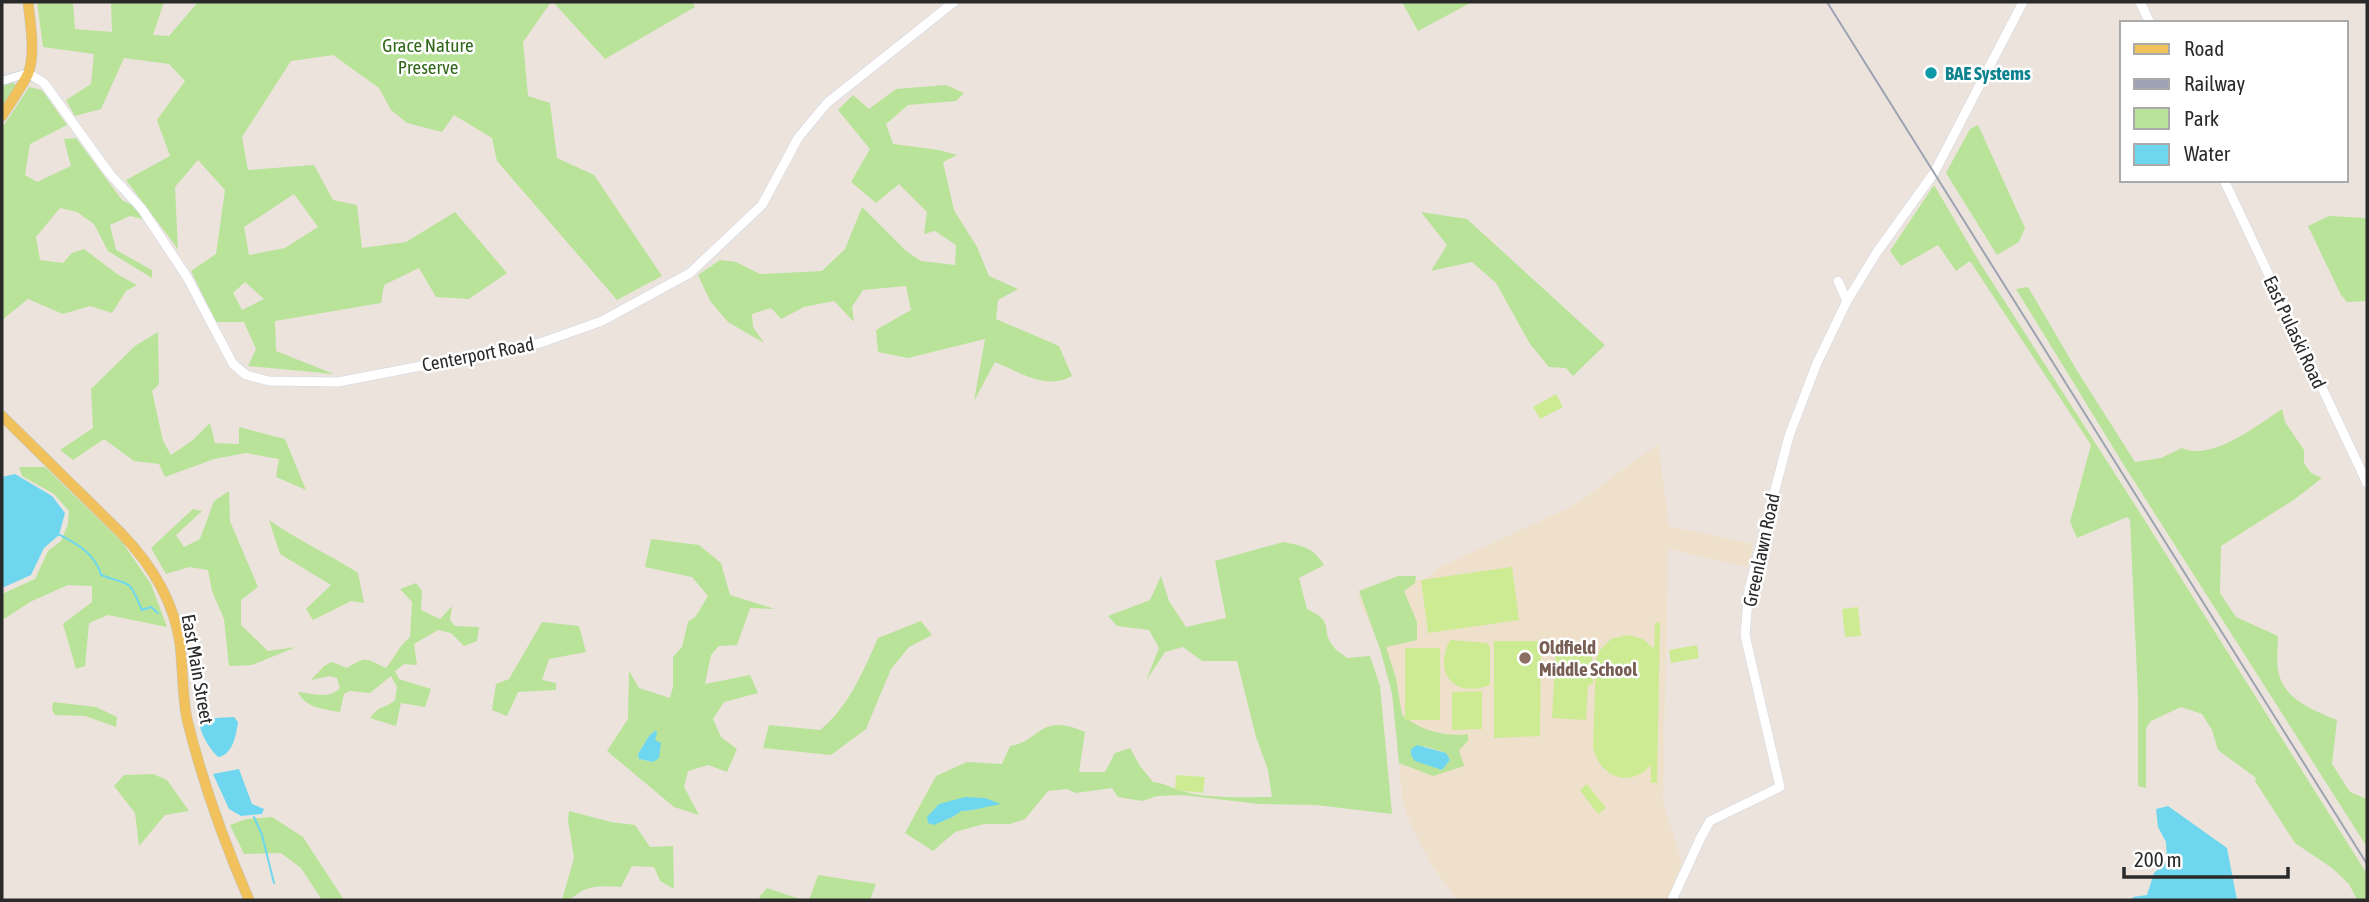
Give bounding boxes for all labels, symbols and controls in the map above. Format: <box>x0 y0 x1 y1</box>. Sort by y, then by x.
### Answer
legend <box>2120 21 2348 182</box>
park label: Grace Nature Preserve <box>382 34 474 78</box>
text: Road <box>2184 36 2224 60</box>
place label: BAE Systems <box>1945 62 2031 84</box>
marker: BAE Systems <box>1923 65 1939 81</box>
text: Railway <box>2184 71 2246 95</box>
text: Park <box>2184 106 2219 130</box>
text: Water <box>2184 141 2231 165</box>
street label: East Pulaski Road <box>2259 272 2331 392</box>
street label: Centerport Road <box>420 332 536 376</box>
street label: Greenlawn Road <box>1738 491 1784 609</box>
street label: East Main Street <box>178 612 218 726</box>
place label: Oldfield Middle School <box>1539 636 1638 680</box>
marker: Oldfield Middle School <box>1517 650 1533 666</box>
scale bar <box>2124 836 2288 880</box>
text: 200 m <box>2134 847 2182 871</box>

